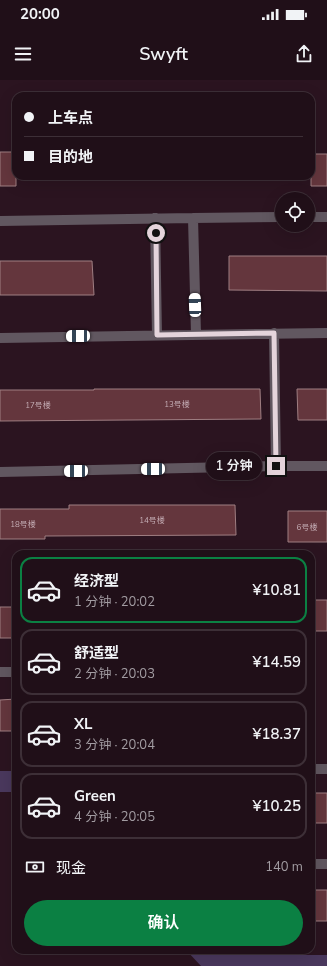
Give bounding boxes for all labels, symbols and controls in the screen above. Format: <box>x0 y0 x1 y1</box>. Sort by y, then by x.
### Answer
text: 20:00 <box>20 4 60 24</box>
text: Swyft <box>139 42 188 66</box>
icon: menu <box>12 43 34 65</box>
icon: share <box>293 43 315 65</box>
text: 上车点 <box>48 108 93 128</box>
text: 目的地 <box>48 147 93 167</box>
map controls <box>275 192 315 232</box>
button: locate <box>275 192 315 232</box>
route start <box>147 224 165 242</box>
car <box>189 293 201 317</box>
car <box>66 330 90 342</box>
house number: 13号楼 <box>164 399 190 410</box>
house number: 17号楼 <box>25 400 51 411</box>
callout: 1 分钟 <box>206 452 262 480</box>
text: 1 分钟 <box>215 457 253 475</box>
route end <box>267 457 285 475</box>
car <box>141 463 165 475</box>
car <box>64 465 88 477</box>
house number: 14号楼 <box>139 515 165 526</box>
house number: 18号楼 <box>10 519 36 530</box>
house number: 6号楼 <box>297 522 317 533</box>
text: 经济型 <box>74 571 119 591</box>
icon: car <box>26 572 62 608</box>
text: ¥10.81 <box>252 580 301 600</box>
text: 1 分钟 · 20:02 <box>74 593 155 611</box>
text: 舒适型 <box>74 643 119 663</box>
icon: car <box>26 644 62 680</box>
text: ¥14.59 <box>252 652 301 672</box>
text: 2 分钟 · 20:03 <box>74 665 155 683</box>
text: XL <box>74 714 93 734</box>
icon: car <box>26 716 62 752</box>
text: ¥18.37 <box>252 724 301 744</box>
text: 3 分钟 · 20:04 <box>74 736 155 754</box>
text: Green <box>74 786 116 806</box>
icon: car <box>26 788 62 824</box>
text: ¥10.25 <box>252 796 301 816</box>
text: 4 分钟 · 20:05 <box>74 808 155 826</box>
icon: cash <box>24 856 46 878</box>
text: 现金 <box>56 858 86 878</box>
text: 140 m <box>265 858 303 876</box>
button: 确认 <box>24 900 303 946</box>

